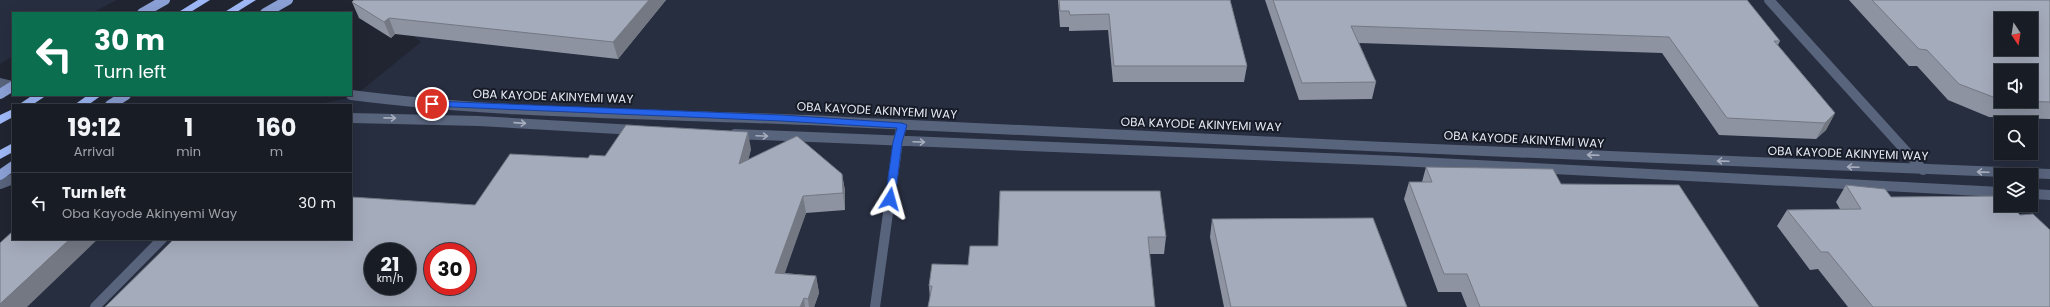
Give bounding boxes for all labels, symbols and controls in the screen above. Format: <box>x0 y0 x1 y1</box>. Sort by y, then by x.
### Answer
north arrow <box>1994 12 2038 56</box>
map controls <box>1994 12 2038 212</box>
text: 30 m <box>94 21 165 60</box>
icon: left <box>28 28 80 80</box>
text: Turn left <box>94 59 166 84</box>
button: sound <box>1994 64 2038 108</box>
street label: OBA KAYODE AKINYEMI WAY <box>472 85 634 107</box>
pin <box>415 87 449 121</box>
icon: arrive <box>421 93 443 115</box>
street label: OBA KAYODE AKINYEMI WAY <box>796 97 958 123</box>
text: 19:12 <box>67 111 121 144</box>
text: 1 <box>184 111 193 144</box>
text: 160 <box>257 111 297 144</box>
street label: OBA KAYODE AKINYEMI WAY <box>1120 113 1282 135</box>
one-way arrow <box>383 115 396 122</box>
button: search <box>1994 116 2038 160</box>
one-way arrow <box>513 120 526 127</box>
street label: OBA KAYODE AKINYEMI WAY <box>1443 126 1605 152</box>
one-way arrow <box>755 132 768 139</box>
one-way arrow <box>912 139 925 146</box>
text: Arrival <box>74 142 115 161</box>
text: min <box>176 142 201 161</box>
text: m <box>270 142 283 161</box>
street label: OBA KAYODE AKINYEMI WAY <box>1767 142 1929 164</box>
one-way arrow <box>1587 152 1600 159</box>
one-way arrow <box>1717 157 1730 165</box>
one-way arrow <box>1847 163 1860 170</box>
one-way arrow <box>1977 168 1990 175</box>
button: layers <box>1994 168 2038 212</box>
position arrow <box>869 178 911 220</box>
text: Turn left <box>62 182 126 203</box>
icon: left <box>28 192 50 214</box>
text: 30 m <box>298 192 336 213</box>
text: Oba Kayode Akinyemi Way <box>62 204 237 223</box>
speed limit sign: 30 <box>424 243 476 295</box>
text: 21 <box>381 250 399 278</box>
text: km/h <box>377 271 403 286</box>

